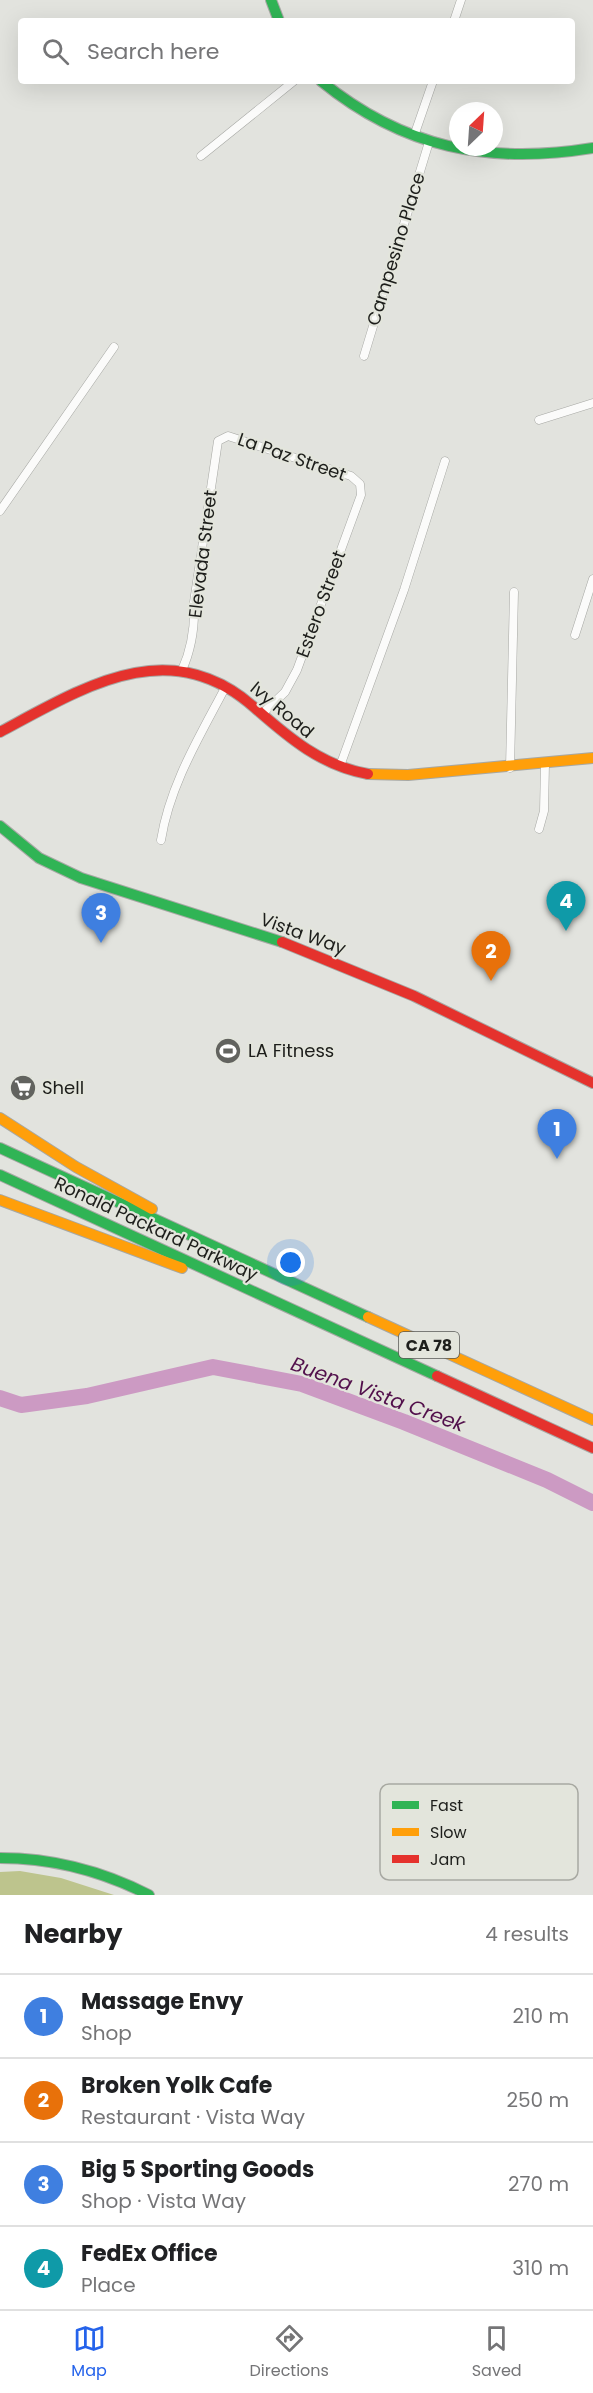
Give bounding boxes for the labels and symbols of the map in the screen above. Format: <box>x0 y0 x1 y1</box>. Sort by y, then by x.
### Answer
north arrow <box>449 102 503 156</box>
street label: Campesino Place <box>360 169 431 328</box>
street label: La Paz Street <box>235 426 350 487</box>
street label: Elevada Street <box>182 488 223 619</box>
street label: Estero Street <box>290 547 351 661</box>
street label: Ivy Road <box>245 676 320 744</box>
pin: 4 <box>546 882 586 931</box>
pin: 3 <box>82 894 120 943</box>
street label: Vista Way <box>257 906 349 961</box>
pin: 2 <box>472 932 510 981</box>
sports icon: LA Fitness <box>213 1036 243 1066</box>
place label: LA Fitness <box>248 1038 334 1063</box>
supermarket icon: Shell <box>8 1073 38 1103</box>
place label: Shell <box>42 1075 84 1100</box>
pin: 1 <box>538 1110 576 1159</box>
street label: Ronald Packard Parkway <box>50 1170 262 1287</box>
your location <box>276 1248 305 1277</box>
road number: CA 78 <box>399 1332 459 1358</box>
water label: Buena Vista Creek <box>287 1349 471 1439</box>
legend <box>380 1784 578 1880</box>
text: Fast <box>430 1794 463 1817</box>
text: Slow <box>430 1821 467 1844</box>
text: Jam <box>430 1848 466 1871</box>

